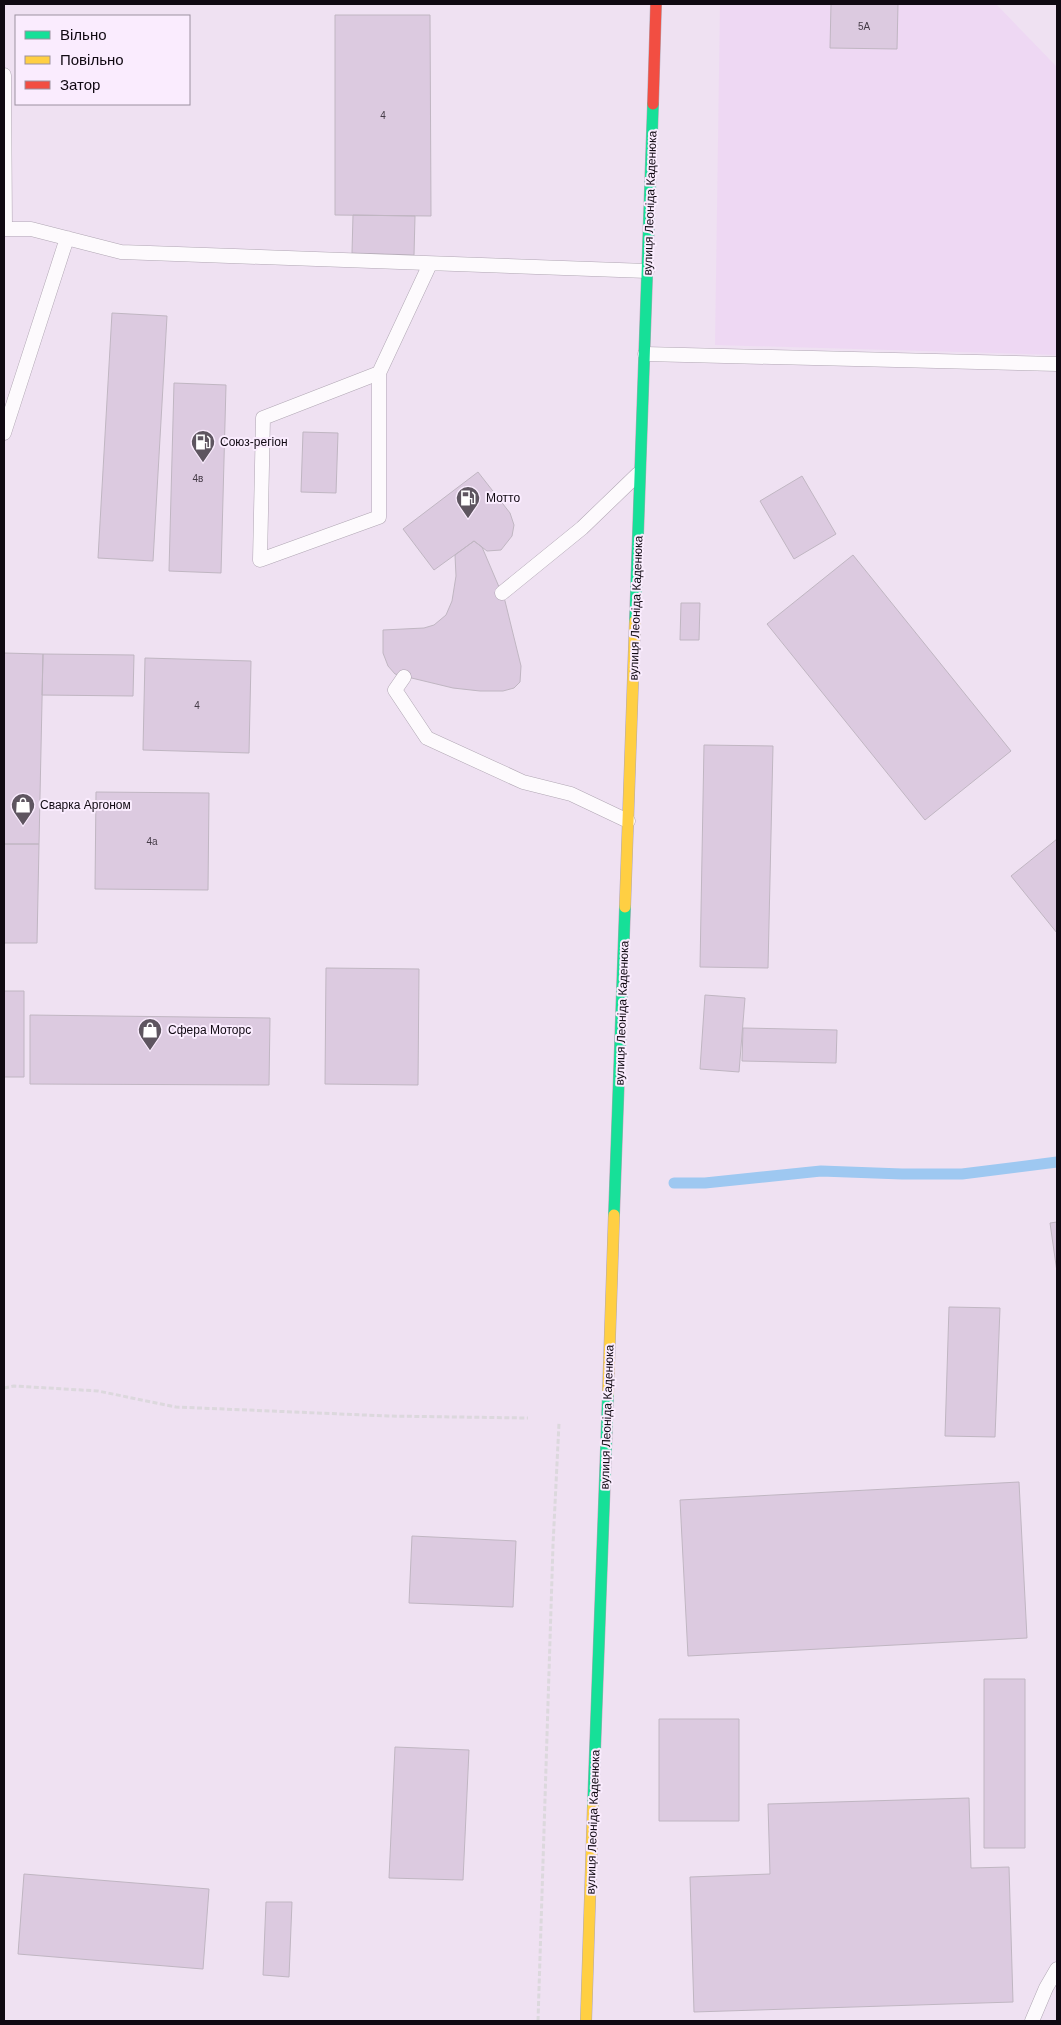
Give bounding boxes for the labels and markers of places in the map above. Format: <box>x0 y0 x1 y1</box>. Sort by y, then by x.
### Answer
fuel station icon: Союз-регіон <box>190 429 216 463</box>
place label: Союз-регіон <box>220 435 288 449</box>
fuel station icon: Мотто <box>455 485 481 519</box>
place label: Мотто <box>486 491 520 505</box>
shop icon: Сварка Аргоном <box>10 792 36 826</box>
place label: Сварка Аргоном <box>40 798 131 812</box>
shop icon: Сфера Моторс <box>137 1017 163 1051</box>
place label: Сфера Моторс <box>168 1023 251 1037</box>

